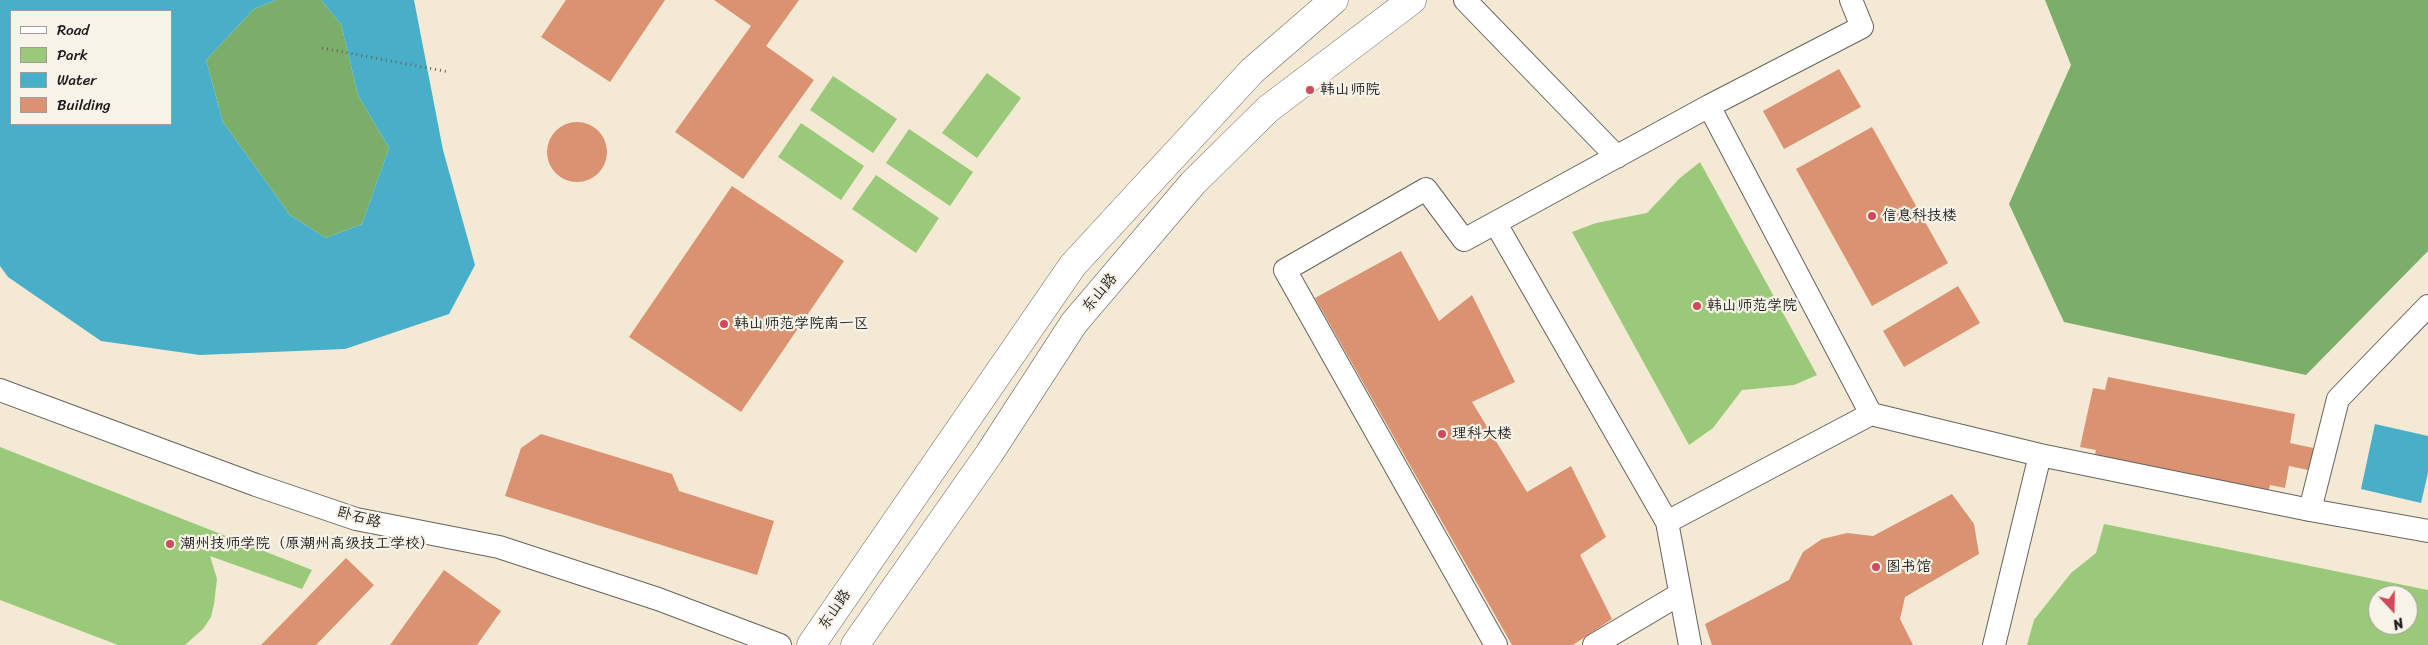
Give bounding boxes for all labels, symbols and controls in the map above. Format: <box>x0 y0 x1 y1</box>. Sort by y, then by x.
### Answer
legend <box>10 10 172 125</box>
text: Road <box>57 17 89 43</box>
text: Park <box>57 42 88 68</box>
text: Water <box>57 67 97 93</box>
place label: 韩山师院 <box>1320 81 1380 99</box>
marker: 韩山师院 <box>1304 84 1316 96</box>
text: Building <box>57 92 111 118</box>
place label: 信息科技楼 <box>1882 207 1957 225</box>
marker: 信息科技楼 <box>1866 210 1878 222</box>
street label: 东山路 <box>1079 270 1121 316</box>
place label: 韩山师范学院 <box>1707 297 1797 315</box>
marker: 韩山师范学院 <box>1691 300 1703 312</box>
place label: 韩山师范学院南一区 <box>734 315 869 333</box>
marker: 韩山师范学院南一区 <box>718 318 730 330</box>
place label: 理科大楼 <box>1452 425 1512 443</box>
marker: 理科大楼 <box>1436 428 1448 440</box>
street label: 卧石路 <box>335 503 383 533</box>
place label: 潮州技师学院（原潮州高级技工学校） <box>180 535 435 553</box>
marker: 潮州技师学院（原潮州高级技工学校） <box>164 538 176 550</box>
place label: 图书馆 <box>1886 558 1931 576</box>
marker: 图书馆 <box>1870 561 1882 573</box>
north arrow <box>2368 585 2418 635</box>
street label: 东山路 <box>815 586 855 634</box>
text: N <box>2389 610 2407 637</box>

